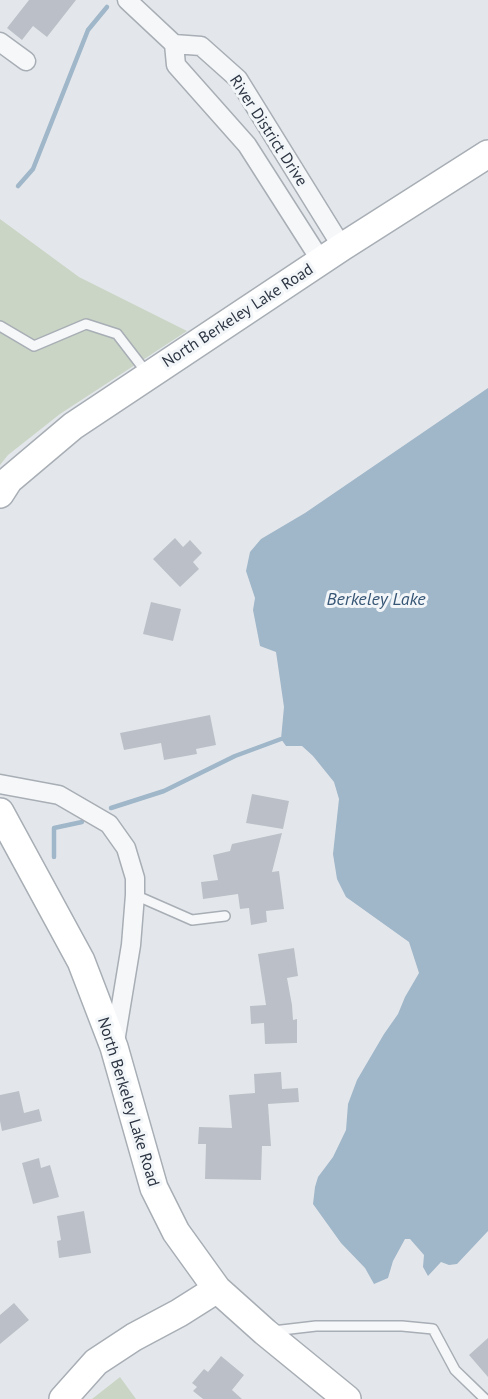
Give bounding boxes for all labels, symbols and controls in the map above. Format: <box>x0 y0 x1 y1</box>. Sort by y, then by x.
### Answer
street label: River District Drive <box>225 72 311 190</box>
street label: North Berkeley Lake Road <box>159 260 317 372</box>
water label: Berkeley Lake <box>326 589 426 611</box>
street label: North Berkeley Lake Road <box>93 1015 163 1189</box>

